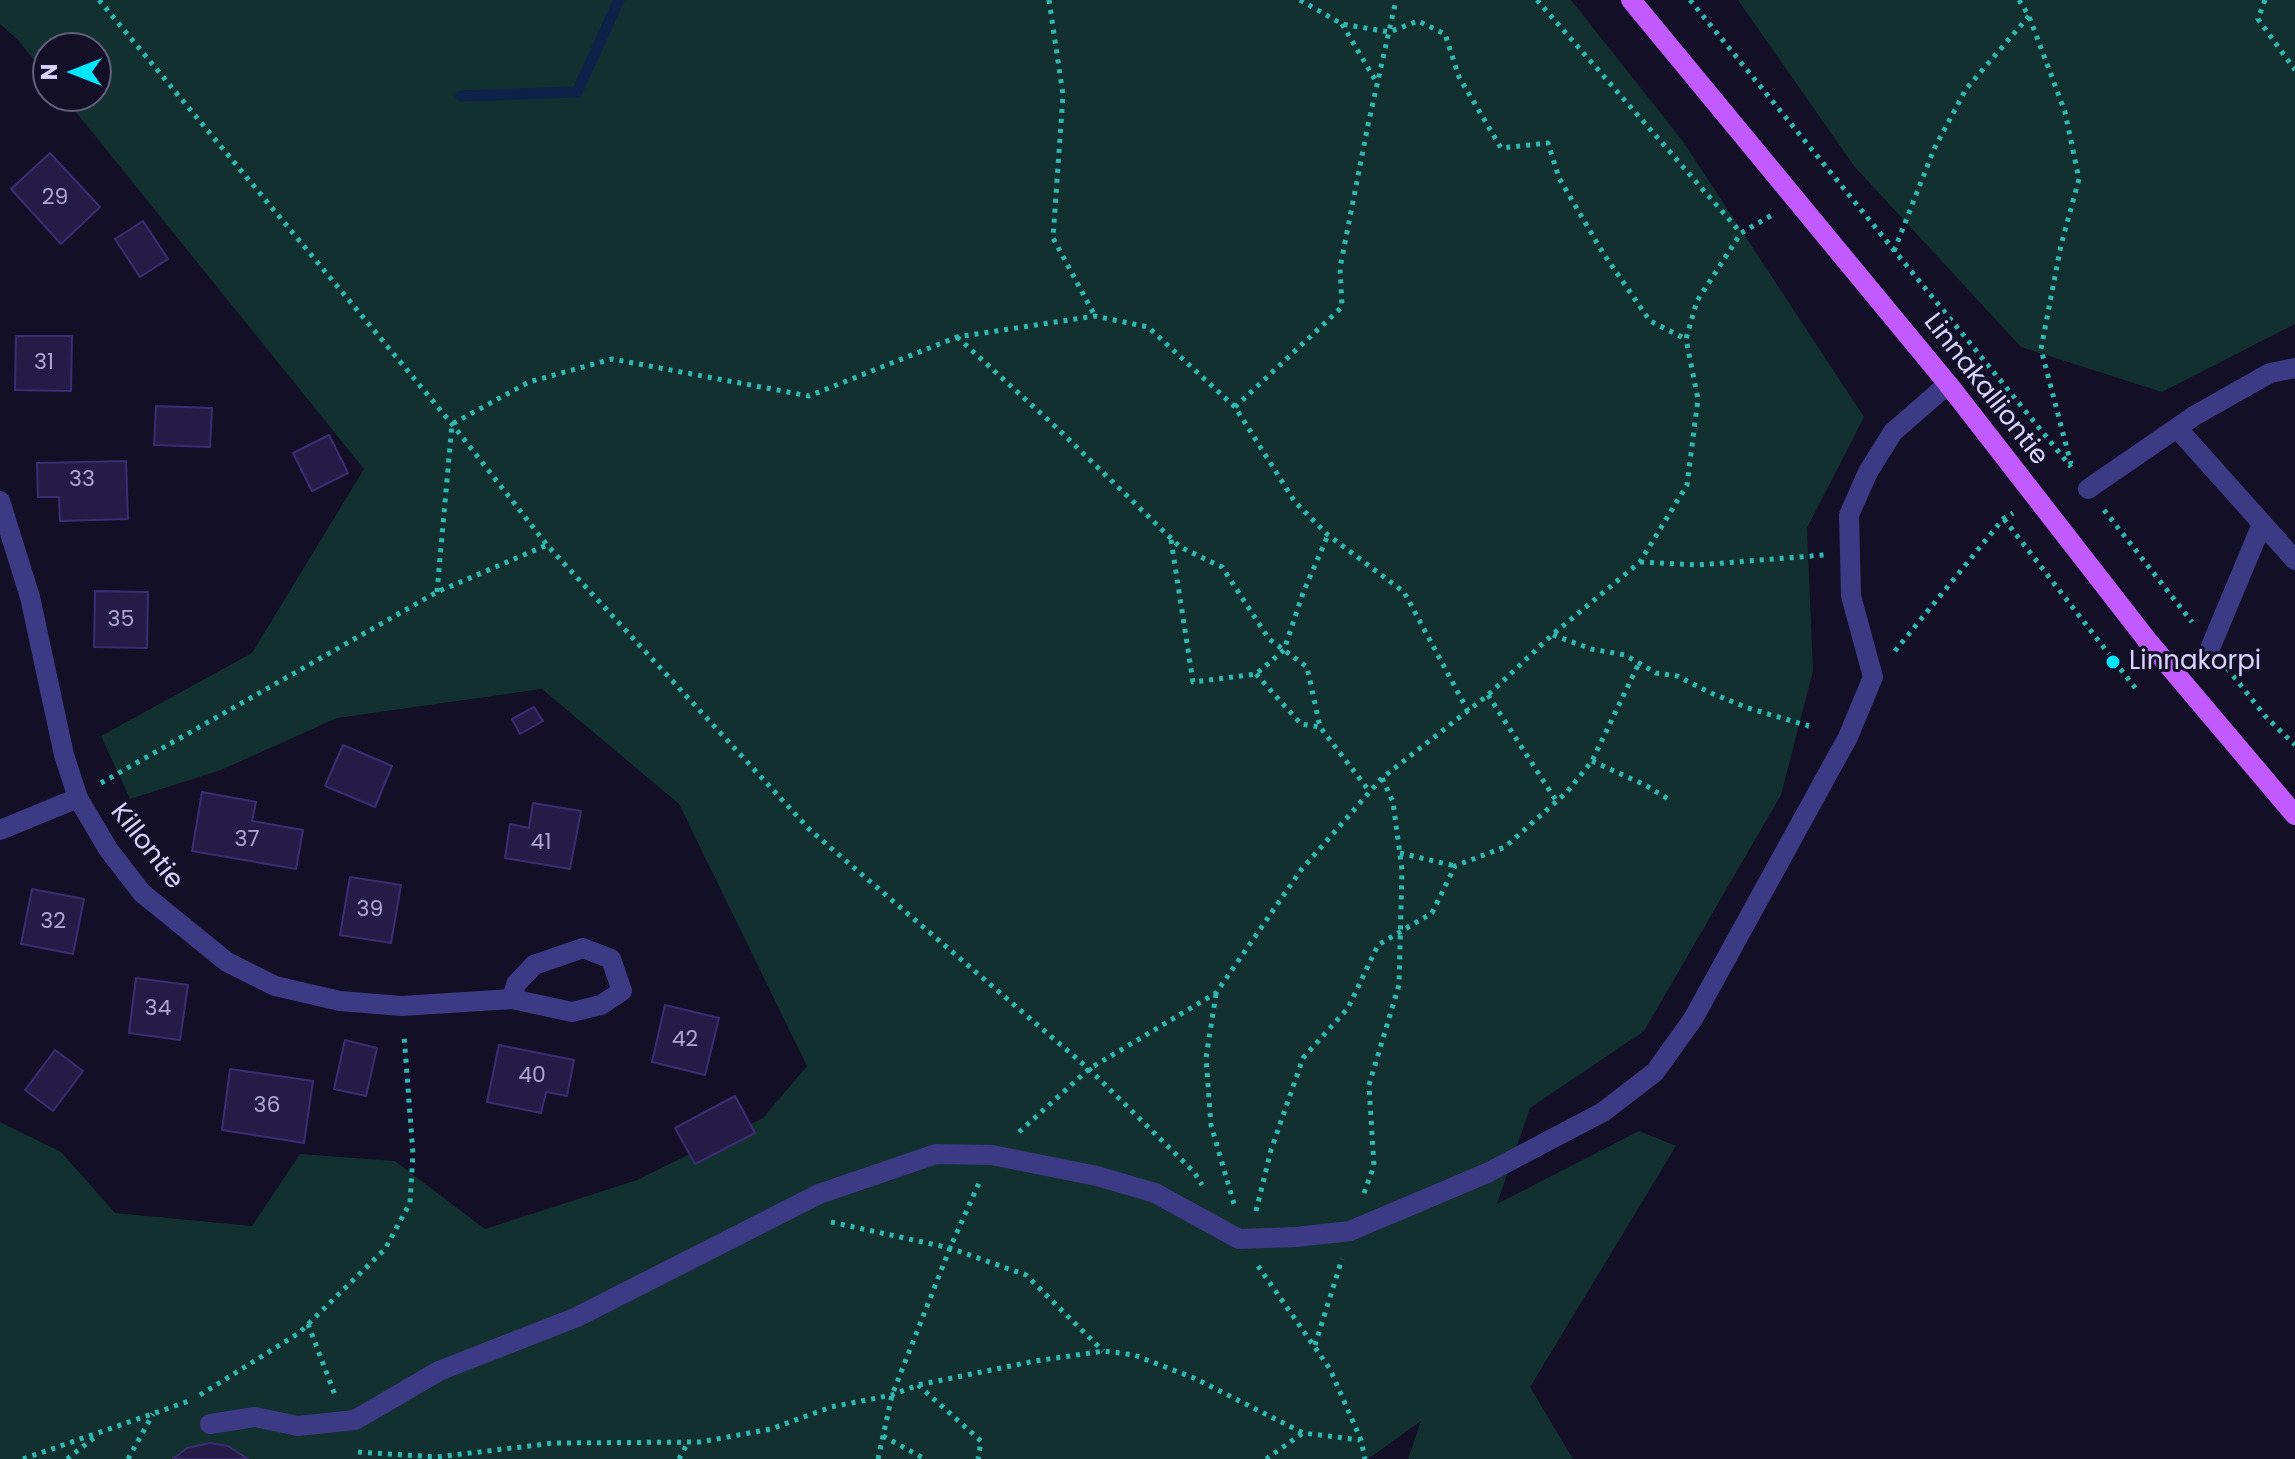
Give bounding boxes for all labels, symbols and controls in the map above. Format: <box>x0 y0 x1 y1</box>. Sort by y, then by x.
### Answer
north arrow <box>32 32 112 112</box>
text: N <box>34 64 65 80</box>
house number: 29 <box>42 185 68 211</box>
street label: Linnakalliontie <box>1916 308 2054 472</box>
house number: 31 <box>34 350 54 376</box>
house number: 33 <box>69 467 95 493</box>
house number: 35 <box>108 607 134 633</box>
place label: Linnakorpi <box>2129 646 2261 678</box>
marker: Linnakorpi <box>2104 653 2122 671</box>
street label: Killontie <box>103 798 189 896</box>
house number: 37 <box>235 827 259 853</box>
house number: 41 <box>531 830 551 856</box>
house number: 39 <box>357 897 383 923</box>
house number: 32 <box>40 909 66 935</box>
house number: 34 <box>145 996 171 1022</box>
house number: 42 <box>672 1027 698 1053</box>
house number: 40 <box>518 1063 546 1089</box>
house number: 36 <box>254 1093 280 1119</box>

